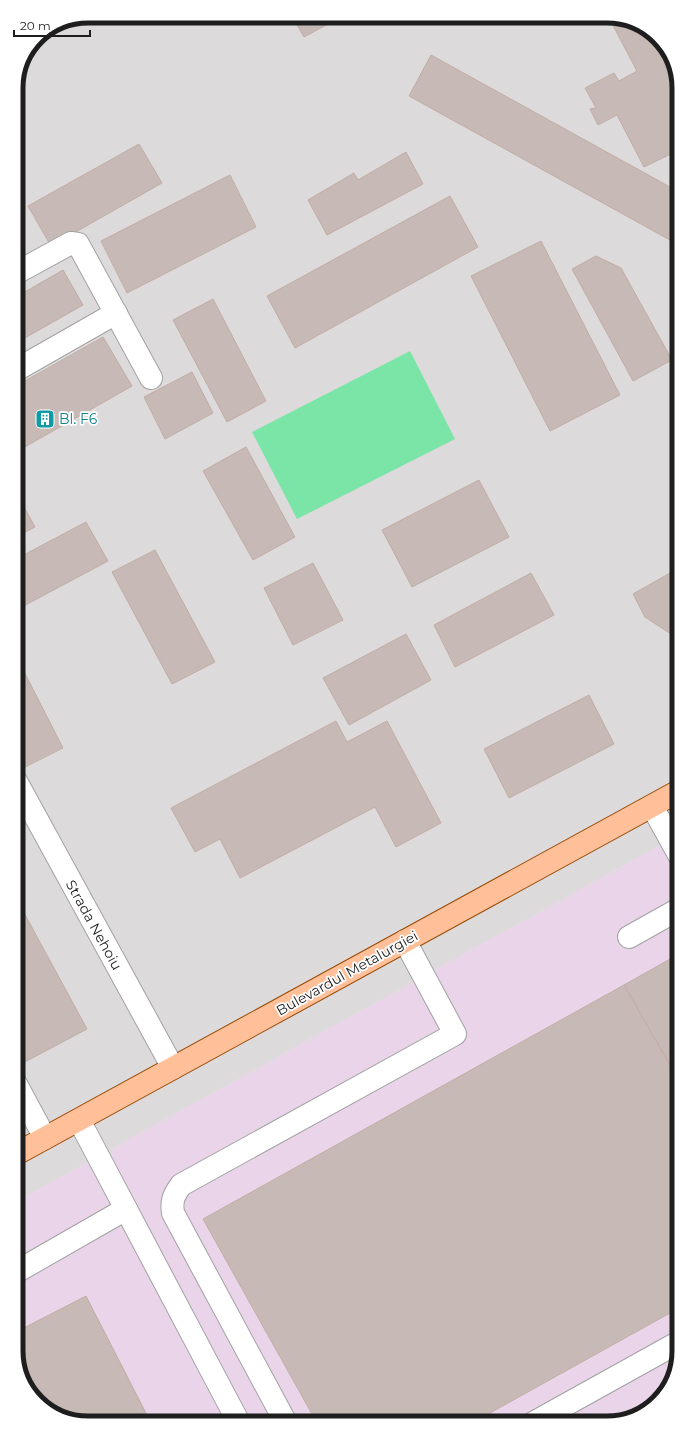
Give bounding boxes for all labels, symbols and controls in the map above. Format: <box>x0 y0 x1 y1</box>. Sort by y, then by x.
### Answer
scale bar <box>14 12 90 38</box>
text: 20 m <box>20 18 51 33</box>
building icon: Bl. F6 <box>34 408 56 430</box>
place label: Bl. F6 <box>59 410 98 428</box>
street label: Strada Nehoiu <box>62 877 126 973</box>
street label: Bulevardul Metalurgiei <box>273 927 421 1019</box>

